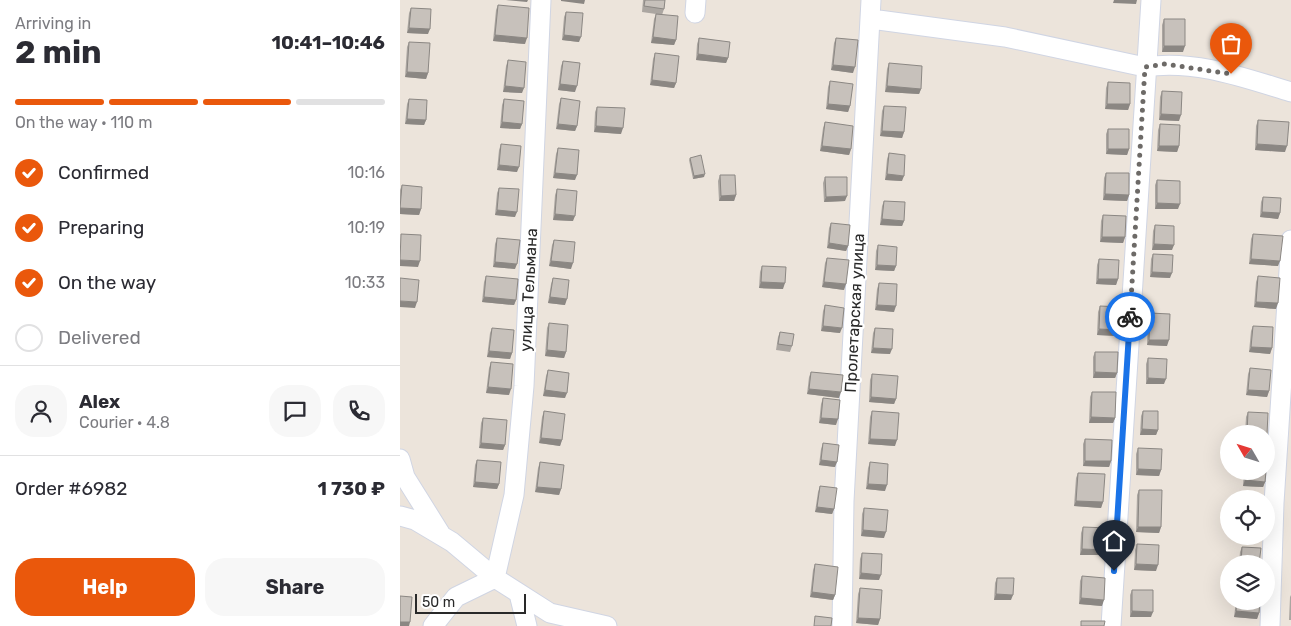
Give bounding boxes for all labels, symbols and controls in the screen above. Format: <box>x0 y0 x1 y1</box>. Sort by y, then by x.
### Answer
text: Arriving in <box>15 14 91 33</box>
pin <box>1210 23 1252 74</box>
icon: bag <box>1217 30 1245 58</box>
text: 10:41–10:46 <box>272 31 385 54</box>
text: 2 min <box>15 33 102 71</box>
text: On the way · 110 m <box>15 113 152 132</box>
icon: check <box>15 159 43 187</box>
text: Confirmed <box>58 161 149 184</box>
text: 10:16 <box>347 163 385 182</box>
icon: check <box>15 214 43 242</box>
text: Preparing <box>58 216 144 239</box>
text: 10:19 <box>348 218 385 237</box>
street label: улица Тельмана <box>516 228 541 352</box>
street label: Пролетарская улица <box>841 233 868 393</box>
icon: check <box>15 269 43 297</box>
text: On the way <box>58 271 156 294</box>
text: 10:33 <box>345 273 385 292</box>
courier <box>1105 292 1155 342</box>
icon: bike <box>1116 303 1144 331</box>
text: Delivered <box>58 326 141 349</box>
button: person <box>15 385 67 437</box>
button: chat <box>269 385 321 437</box>
button: phone <box>333 385 385 437</box>
text: Alex <box>79 390 120 413</box>
text: Courier · 4.8 <box>79 413 170 432</box>
north arrow <box>1220 425 1275 480</box>
map controls <box>1220 425 1275 610</box>
text: Order #6982 <box>15 477 127 500</box>
text: 1 730 ₽ <box>317 477 385 500</box>
button: locate <box>1220 490 1275 545</box>
pin <box>1093 520 1135 571</box>
icon: home <box>1100 527 1128 555</box>
button: layers <box>1220 555 1275 610</box>
button: Help <box>15 558 195 616</box>
button: Share <box>205 558 385 616</box>
scale bar <box>415 591 526 614</box>
text: 50 m <box>422 594 455 611</box>

